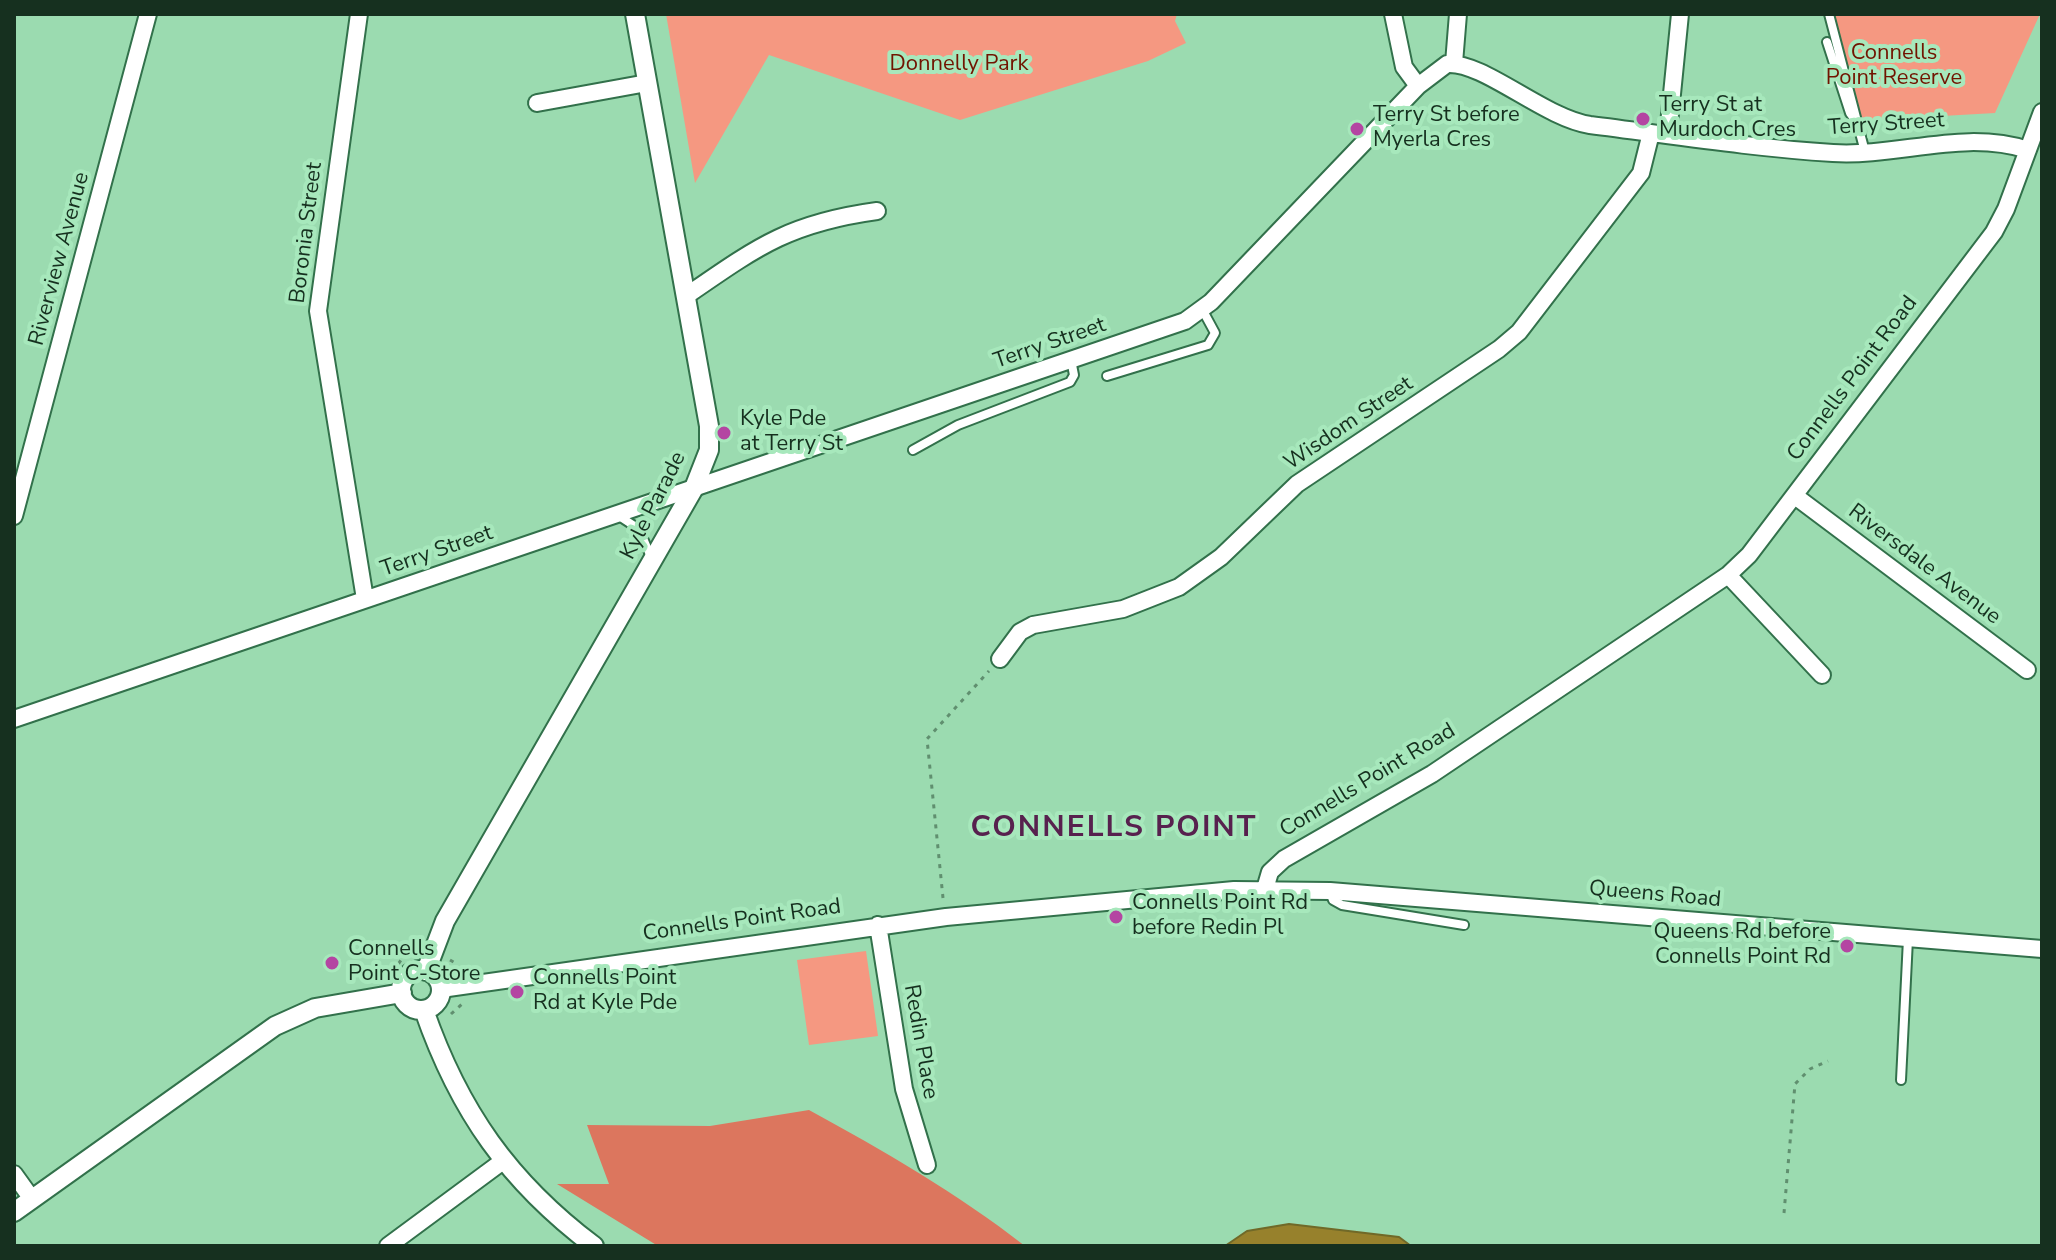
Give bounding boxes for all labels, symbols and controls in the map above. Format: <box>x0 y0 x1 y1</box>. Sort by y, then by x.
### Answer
park label: Connells Point Reserve <box>1826 41 1962 92</box>
park label: Donnelly Park <box>890 52 1028 78</box>
place label: Terry St at Murdoch Cres <box>1659 93 1796 144</box>
place label: Terry St before Myerla Cres <box>1373 103 1520 154</box>
street label: Terry Street <box>1827 108 1945 142</box>
marker: Terry St at Murdoch Cres <box>1634 110 1652 128</box>
marker: Terry St before Myerla Cres <box>1348 120 1366 138</box>
street label: Boronia Street <box>285 161 329 305</box>
street label: Riverview Avenue <box>24 169 96 349</box>
street label: Connells Point Road <box>1782 291 1924 467</box>
street label: Terry Street <box>991 313 1109 375</box>
street label: Wisdom Street <box>1280 371 1418 477</box>
place label: Kyle Pde at Terry St <box>740 407 843 458</box>
marker: Kyle Pde at Terry St <box>715 424 733 442</box>
street label: Kyle Parade <box>616 448 692 564</box>
street label: Riversdale Avenue <box>1843 499 2005 631</box>
street label: Terry Street <box>378 521 496 583</box>
street label: Connells Point Road <box>1276 718 1460 844</box>
district label: CONNELLS POINT <box>971 811 1257 847</box>
street label: Queens Road <box>1588 876 1722 914</box>
place label: Connells Point Rd before Redin Pl <box>1132 891 1308 942</box>
street label: Connells Point Road <box>641 894 843 948</box>
marker: Connells Point Rd before Redin Pl <box>1107 908 1125 926</box>
place label: Queens Rd before Connells Point Rd <box>1653 920 1831 972</box>
place label: Connells Point C-Store <box>348 937 480 988</box>
marker: Queens Rd before Connells Point Rd <box>1838 937 1856 955</box>
marker: Connells Point C-Store <box>323 954 341 972</box>
place label: Connells Point Rd at Kyle Pde <box>533 966 677 1018</box>
marker: Connells Point Rd at Kyle Pde <box>508 983 526 1001</box>
street label: Redin Place <box>897 983 943 1101</box>

